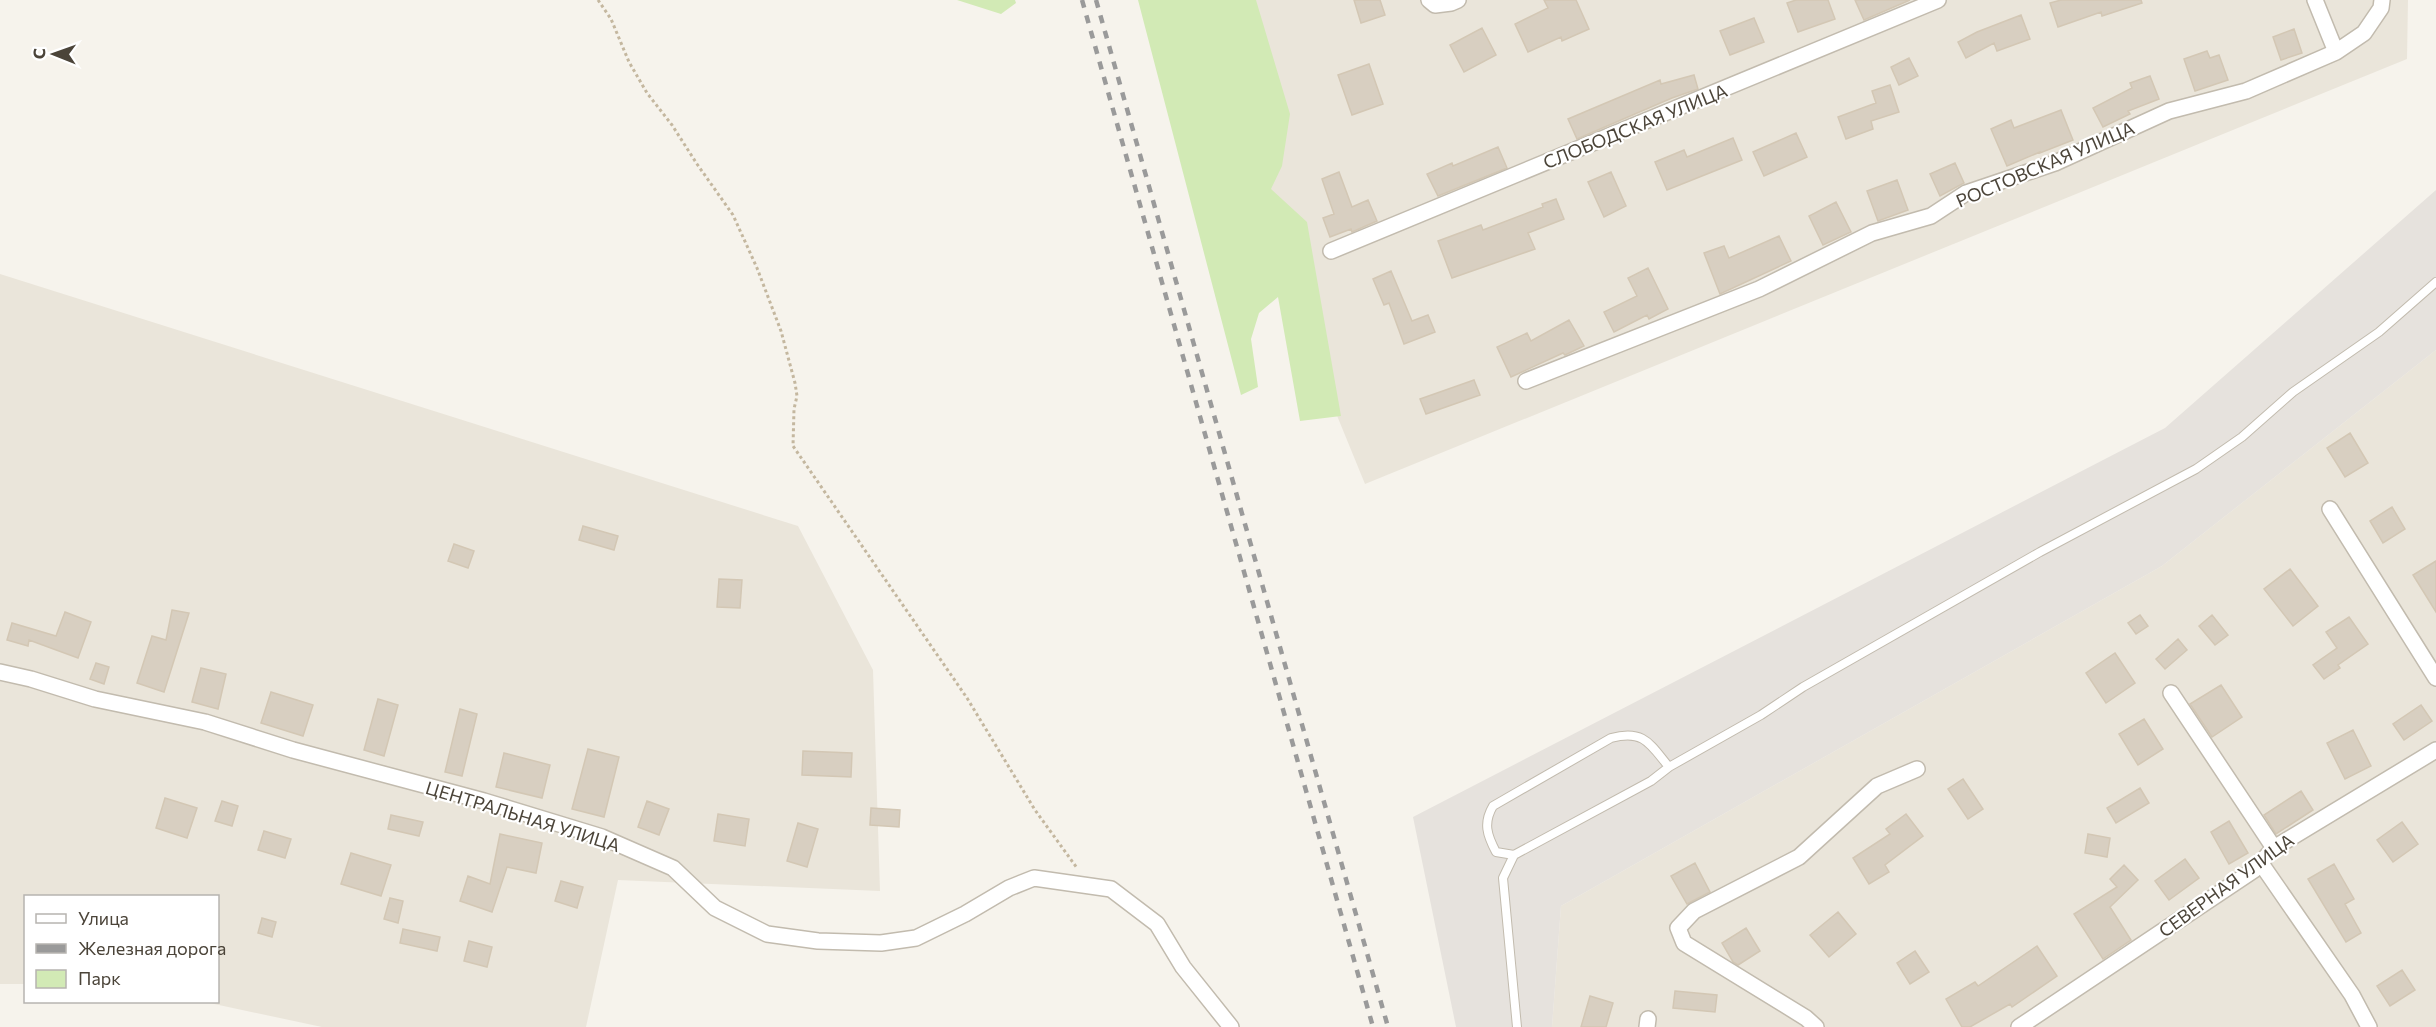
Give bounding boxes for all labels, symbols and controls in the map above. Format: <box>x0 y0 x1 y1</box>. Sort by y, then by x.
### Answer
north arrow <box>24 24 84 84</box>
text: С <box>29 48 48 59</box>
street label: СЛОБОДСКАЯ УЛИЦА <box>1540 79 1730 173</box>
street label: РОСТОВСКАЯ УЛИЦА <box>1952 116 2138 212</box>
street label: ЦЕНТРАЛЬНАЯ УЛИЦА <box>423 776 623 856</box>
street label: СЕВЕРНАЯ УЛИЦА <box>2154 829 2298 941</box>
legend <box>24 895 219 1003</box>
text: Улица <box>78 907 129 929</box>
text: Железная дорога <box>78 937 226 959</box>
text: Парк <box>78 967 121 989</box>

